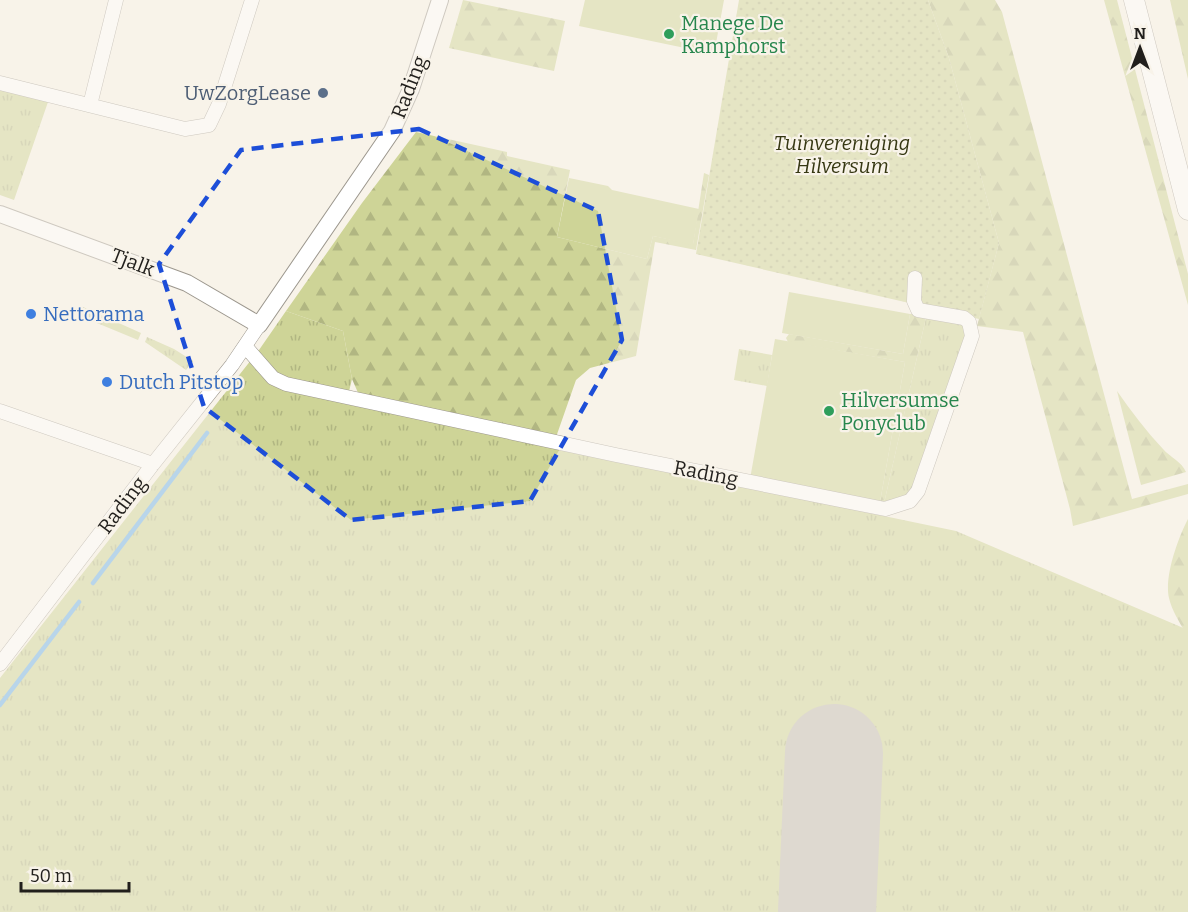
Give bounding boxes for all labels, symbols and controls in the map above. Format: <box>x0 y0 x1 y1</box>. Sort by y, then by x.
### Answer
place label: Manege De Kamphorst <box>681 11 786 58</box>
north arrow <box>1110 18 1170 78</box>
text: N <box>1134 24 1146 43</box>
marker: Manege De Kamphorst <box>662 27 676 41</box>
street label: Rading <box>386 52 432 122</box>
place label: UwZorgLease <box>184 81 311 105</box>
marker: UwZorgLease <box>316 86 330 100</box>
park label: Tuinvereniging Hilversum <box>774 131 910 178</box>
street label: Tjalk <box>107 243 159 282</box>
place label: Nettorama <box>43 302 144 326</box>
marker: Nettorama <box>24 307 38 321</box>
place label: Dutch Pitstop <box>119 370 244 394</box>
marker: Dutch Pitstop <box>100 375 114 389</box>
place label: Hilversumse Ponyclub <box>841 388 960 435</box>
marker: Hilversumse Ponyclub <box>822 404 836 418</box>
street label: Rading <box>672 455 740 491</box>
street label: Rading <box>93 472 151 538</box>
scale bar <box>21 855 129 893</box>
text: 50 m <box>30 865 72 887</box>

